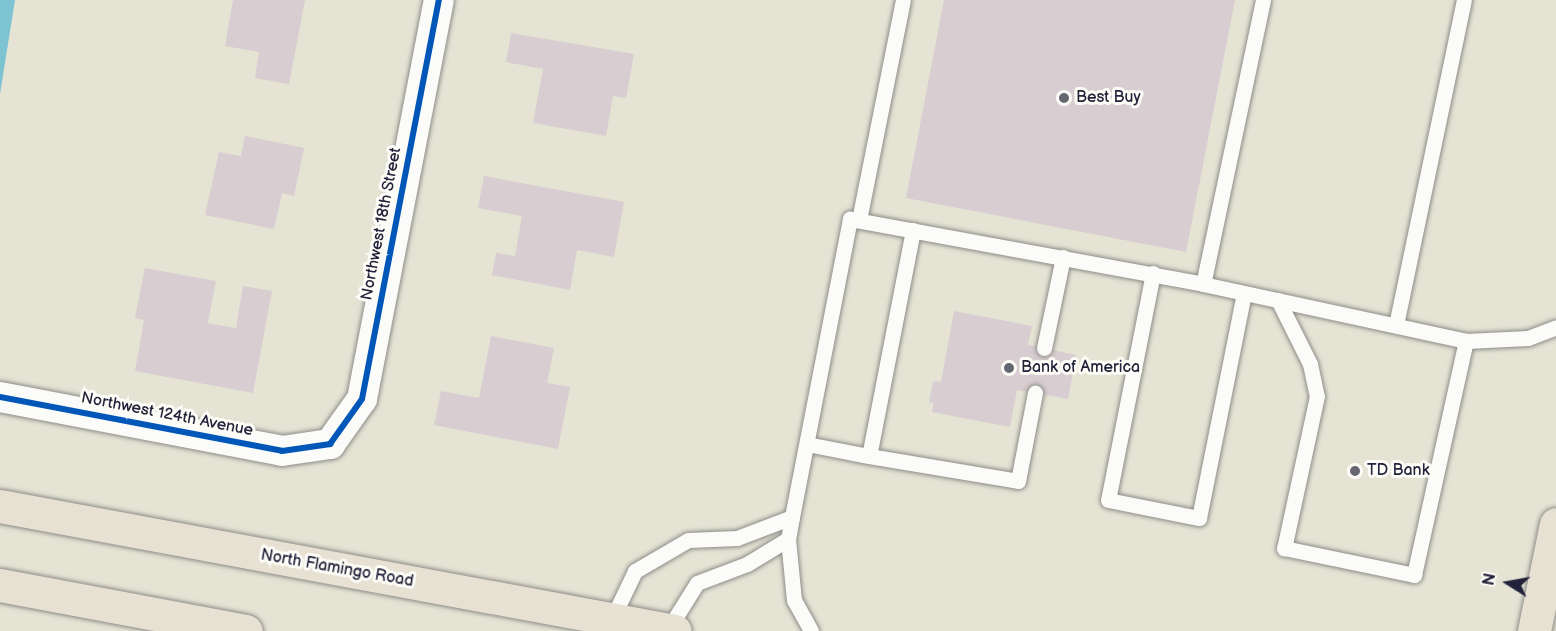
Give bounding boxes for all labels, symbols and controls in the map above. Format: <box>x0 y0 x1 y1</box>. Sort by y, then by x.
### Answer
place label: Best Buy <box>1076 88 1141 108</box>
marker: Best Buy <box>1057 91 1071 105</box>
street label: Northwest 18th Street <box>358 146 406 302</box>
place label: Bank of America <box>1021 358 1140 378</box>
marker: Bank of America <box>1002 361 1016 375</box>
street label: Northwest 124th Avenue <box>79 389 255 441</box>
place label: TD Bank <box>1367 461 1429 481</box>
marker: TD Bank <box>1348 464 1362 478</box>
street label: North Flamingo Road <box>259 546 415 592</box>
north arrow <box>1478 553 1538 613</box>
text: N <box>1479 572 1500 587</box>

